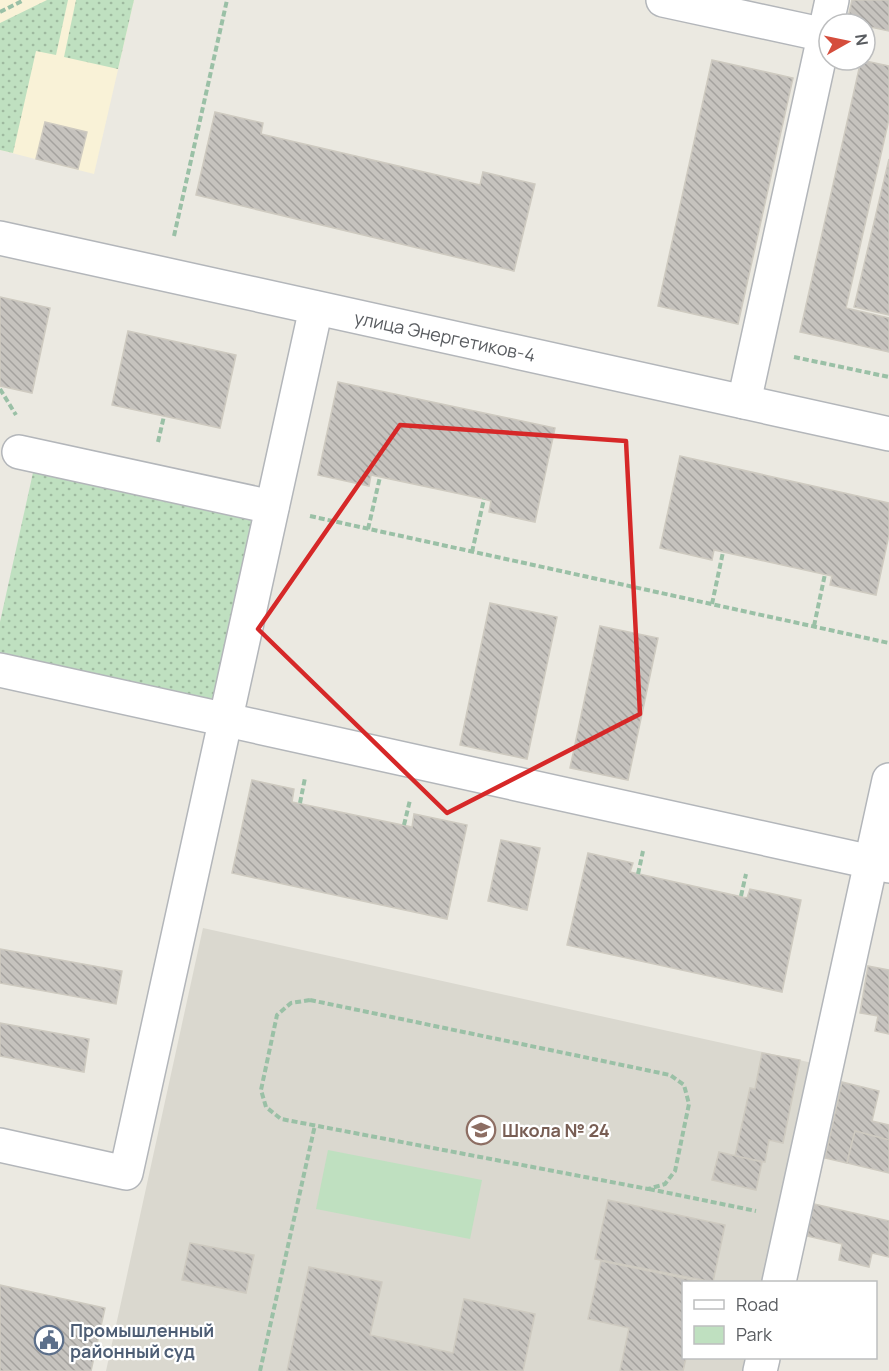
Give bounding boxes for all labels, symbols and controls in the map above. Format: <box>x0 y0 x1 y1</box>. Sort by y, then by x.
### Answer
north arrow <box>817 12 877 72</box>
text: N <box>850 32 874 47</box>
street label: улица Энергетиков-4 <box>352 305 538 367</box>
school or university icon: Школа № 24 <box>465 1114 497 1146</box>
place label: Школа № 24 <box>502 1118 610 1142</box>
legend <box>682 1281 877 1359</box>
text: Road <box>736 1292 779 1316</box>
place label: Промышленный районный суд <box>70 1318 214 1363</box>
text: Park <box>736 1322 773 1346</box>
public building icon: Промышленный районный суд <box>33 1324 65 1356</box>

